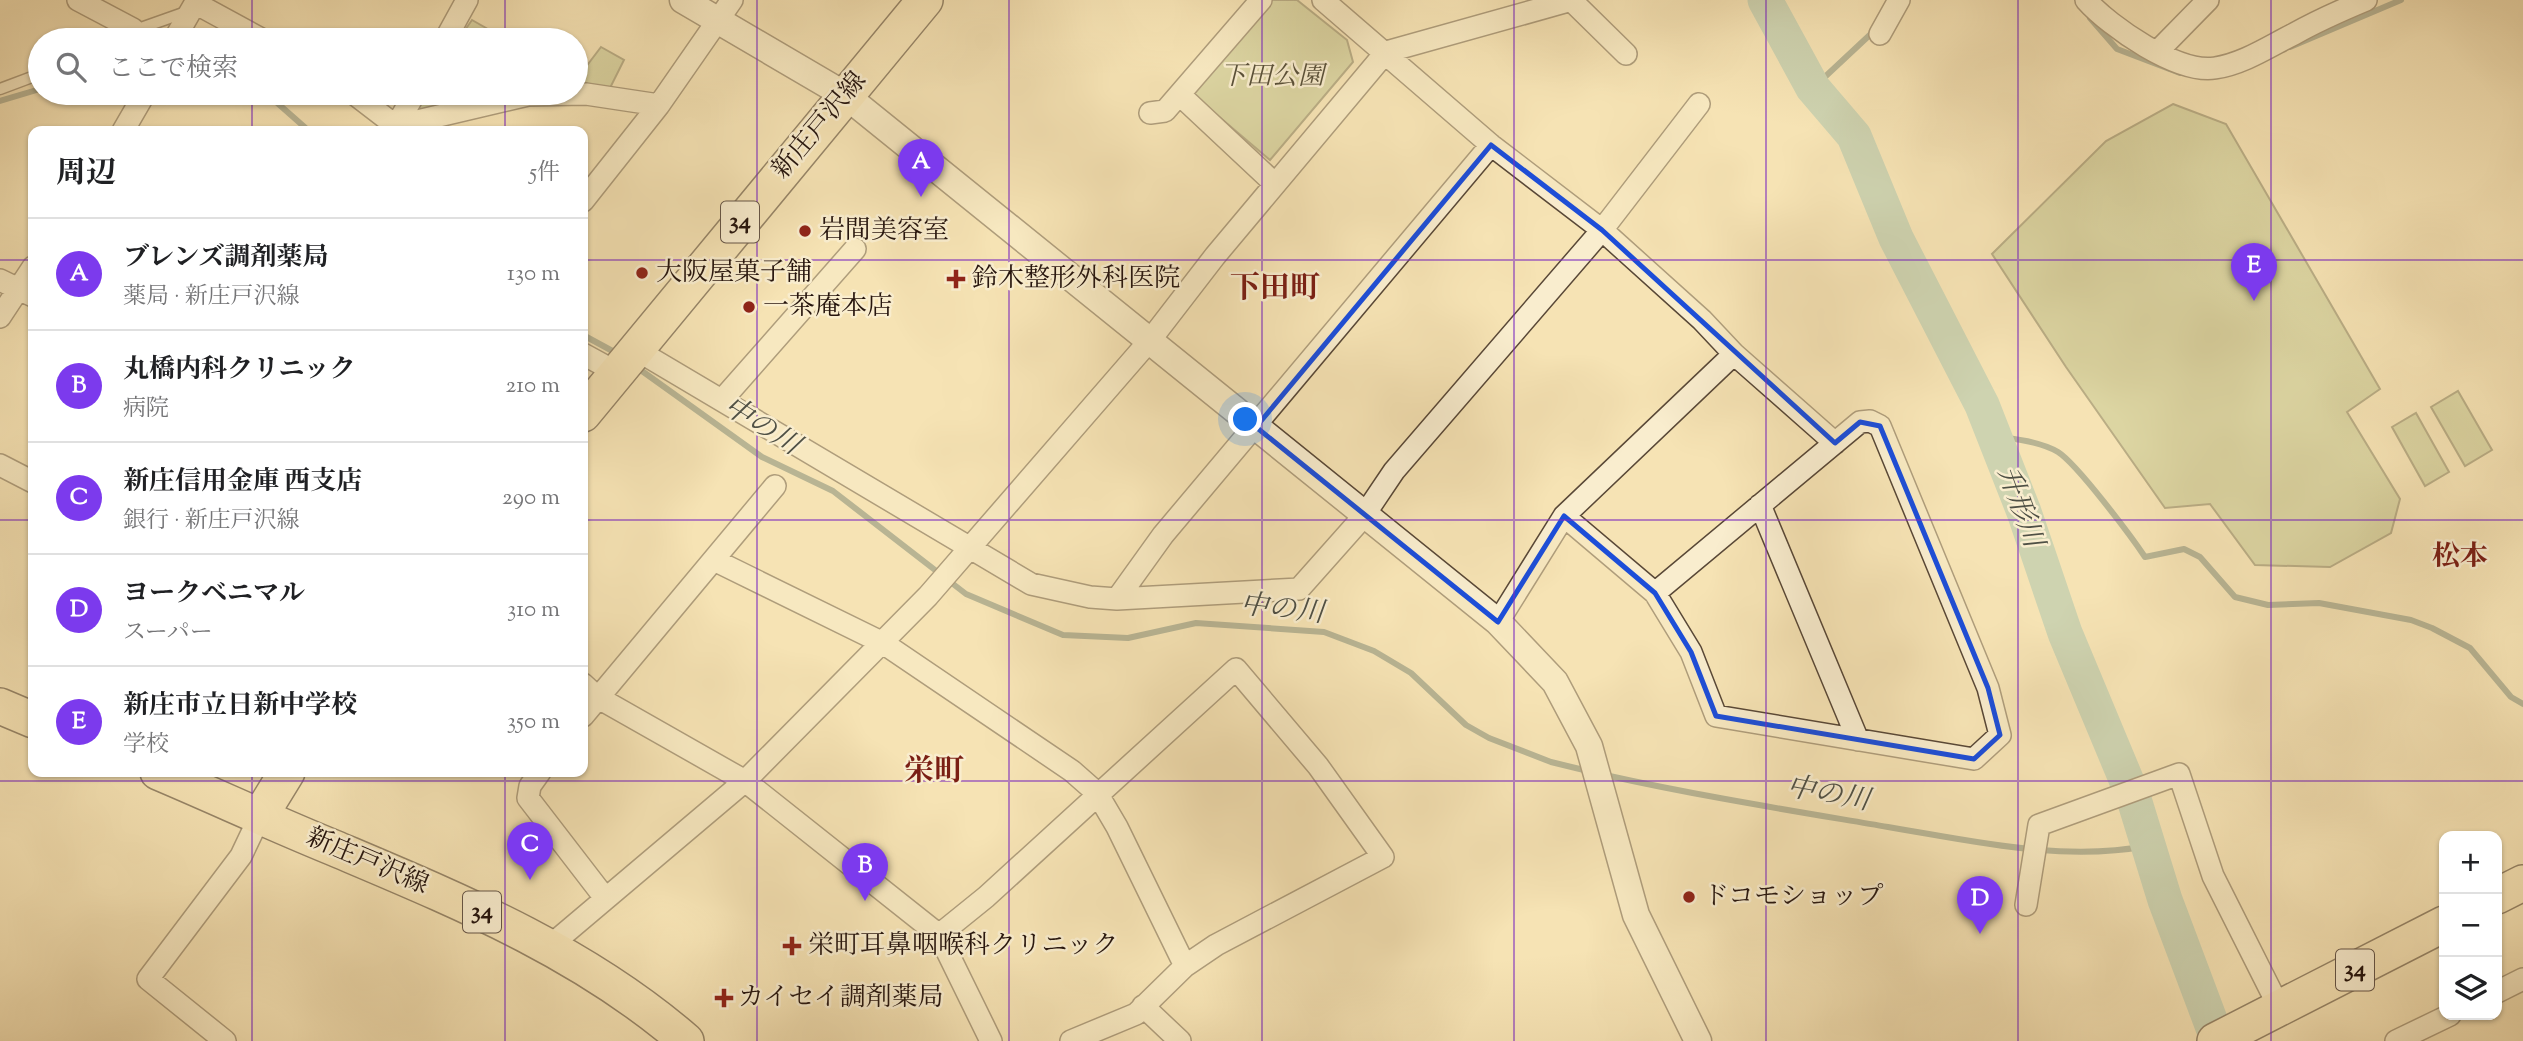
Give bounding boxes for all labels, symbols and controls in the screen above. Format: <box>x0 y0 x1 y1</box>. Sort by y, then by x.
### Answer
search box <box>28 28 588 105</box>
icon: search <box>52 48 90 86</box>
text: ここで検索 <box>108 51 238 88</box>
park label: 下田公園 <box>1220 59 1328 96</box>
street label: 新庄戸沢線 <box>764 64 876 188</box>
pin: A <box>898 139 944 197</box>
text: 周辺 <box>56 153 116 196</box>
text: 5件 <box>529 157 560 190</box>
road number: 34 <box>721 202 759 243</box>
place label: 岩間美容室 <box>819 213 949 250</box>
marker: 岩間美容室 <box>797 223 813 239</box>
text: ブレンズ調剤薬局 <box>123 240 329 277</box>
pin: E <box>2231 243 2277 301</box>
place label: 大阪屋菓子舗 <box>656 255 812 292</box>
text: A <box>70 258 88 291</box>
text: 130 m <box>507 258 560 291</box>
place label: 鈴木整形外科医院 <box>972 261 1180 298</box>
marker: 大阪屋菓子舗 <box>634 265 650 281</box>
district label: 下田町 <box>1230 268 1320 311</box>
marker: 鈴木整形外科医院 <box>946 269 966 289</box>
text: 薬局 · 新庄戸沢線 <box>123 281 300 314</box>
place label: 一茶庵本店 <box>763 289 893 326</box>
marker: 一茶庵本店 <box>741 299 757 315</box>
text: 丸橋内科クリニック <box>123 352 355 389</box>
text: B <box>72 370 86 403</box>
text: 210 m <box>506 370 560 403</box>
water label: 中の川 <box>715 388 810 468</box>
text: 病院 <box>123 393 169 426</box>
your location <box>1228 402 1262 436</box>
water label: 升形川 <box>1986 461 2053 556</box>
text: 新庄信用金庫 西支店 <box>123 464 363 501</box>
text: C <box>70 482 88 515</box>
text: 290 m <box>502 482 560 515</box>
text: 銀行 · 新庄戸沢線 <box>123 505 300 538</box>
district label: 松本 <box>2432 538 2488 578</box>
text: ヨークベニマル <box>123 576 305 613</box>
water label: 中の川 <box>1238 586 1329 635</box>
text: D <box>70 594 88 627</box>
text: 310 m <box>507 594 560 627</box>
text: スーパー <box>123 617 213 650</box>
text: 新庄市立日新中学校 <box>123 688 357 725</box>
text: E <box>72 706 86 739</box>
text: 350 m <box>507 706 560 739</box>
text: 学校 <box>123 729 169 762</box>
district label: 栄町 <box>904 751 964 794</box>
water label: 中の川 <box>1783 768 1876 823</box>
street label: 新庄戸沢線 <box>300 820 434 904</box>
pin: C <box>507 822 553 880</box>
map controls <box>2439 831 2502 1020</box>
button: + <box>2439 831 2502 894</box>
pin: B <box>842 843 888 901</box>
pin: D <box>1957 876 2003 934</box>
place label: ドコモショップ <box>1703 879 1883 916</box>
marker: ドコモショップ <box>1681 889 1697 905</box>
road number: 34 <box>463 891 501 932</box>
button: − <box>2439 894 2502 957</box>
place label: 栄町耳鼻咽喉科クリニック <box>808 928 1118 965</box>
marker: 栄町耳鼻咽喉科クリニック <box>782 936 802 956</box>
road number: 34 <box>2336 950 2374 990</box>
button: layers <box>2439 957 2502 1020</box>
place label: カイセイ調剤薬局 <box>738 980 944 1017</box>
marker: カイセイ調剤薬局 <box>716 990 732 1006</box>

